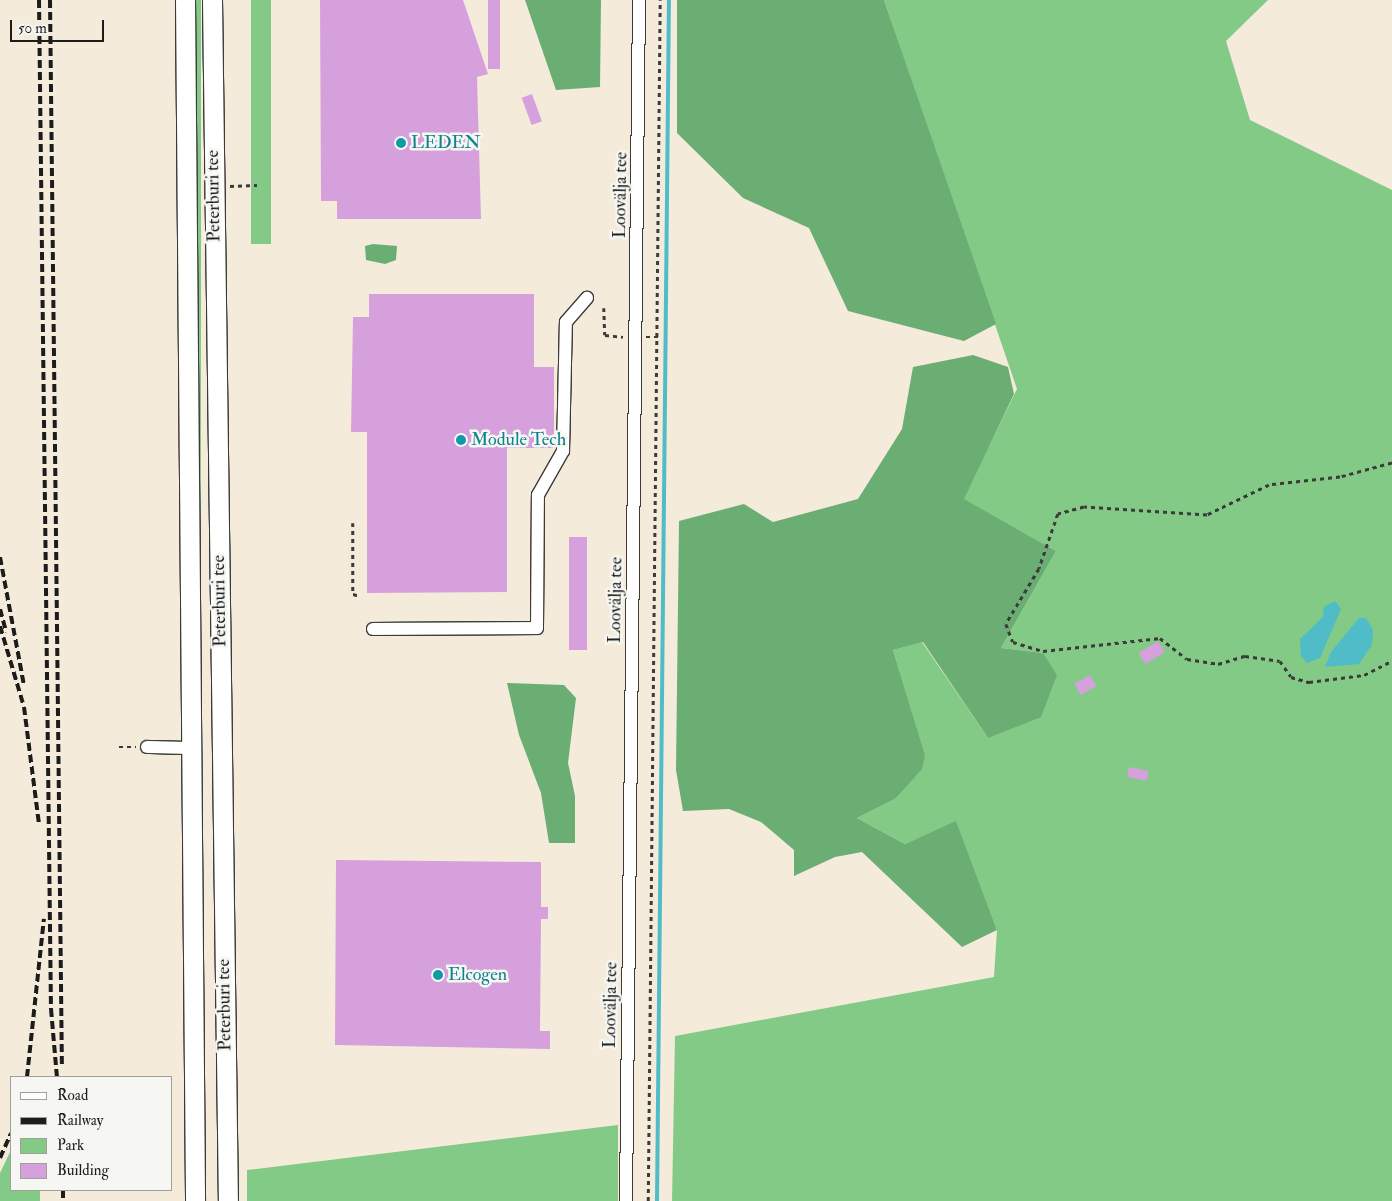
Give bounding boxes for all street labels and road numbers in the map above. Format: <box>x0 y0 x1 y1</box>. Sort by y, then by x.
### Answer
street label: Peterburi tee <box>202 150 226 242</box>
street label: Loovälja tee <box>609 152 633 238</box>
street label: Peterburi tee <box>208 555 232 647</box>
street label: Loovälja tee <box>604 557 628 643</box>
street label: Peterburi tee <box>213 959 237 1051</box>
street label: Loovälja tee <box>599 962 623 1048</box>

